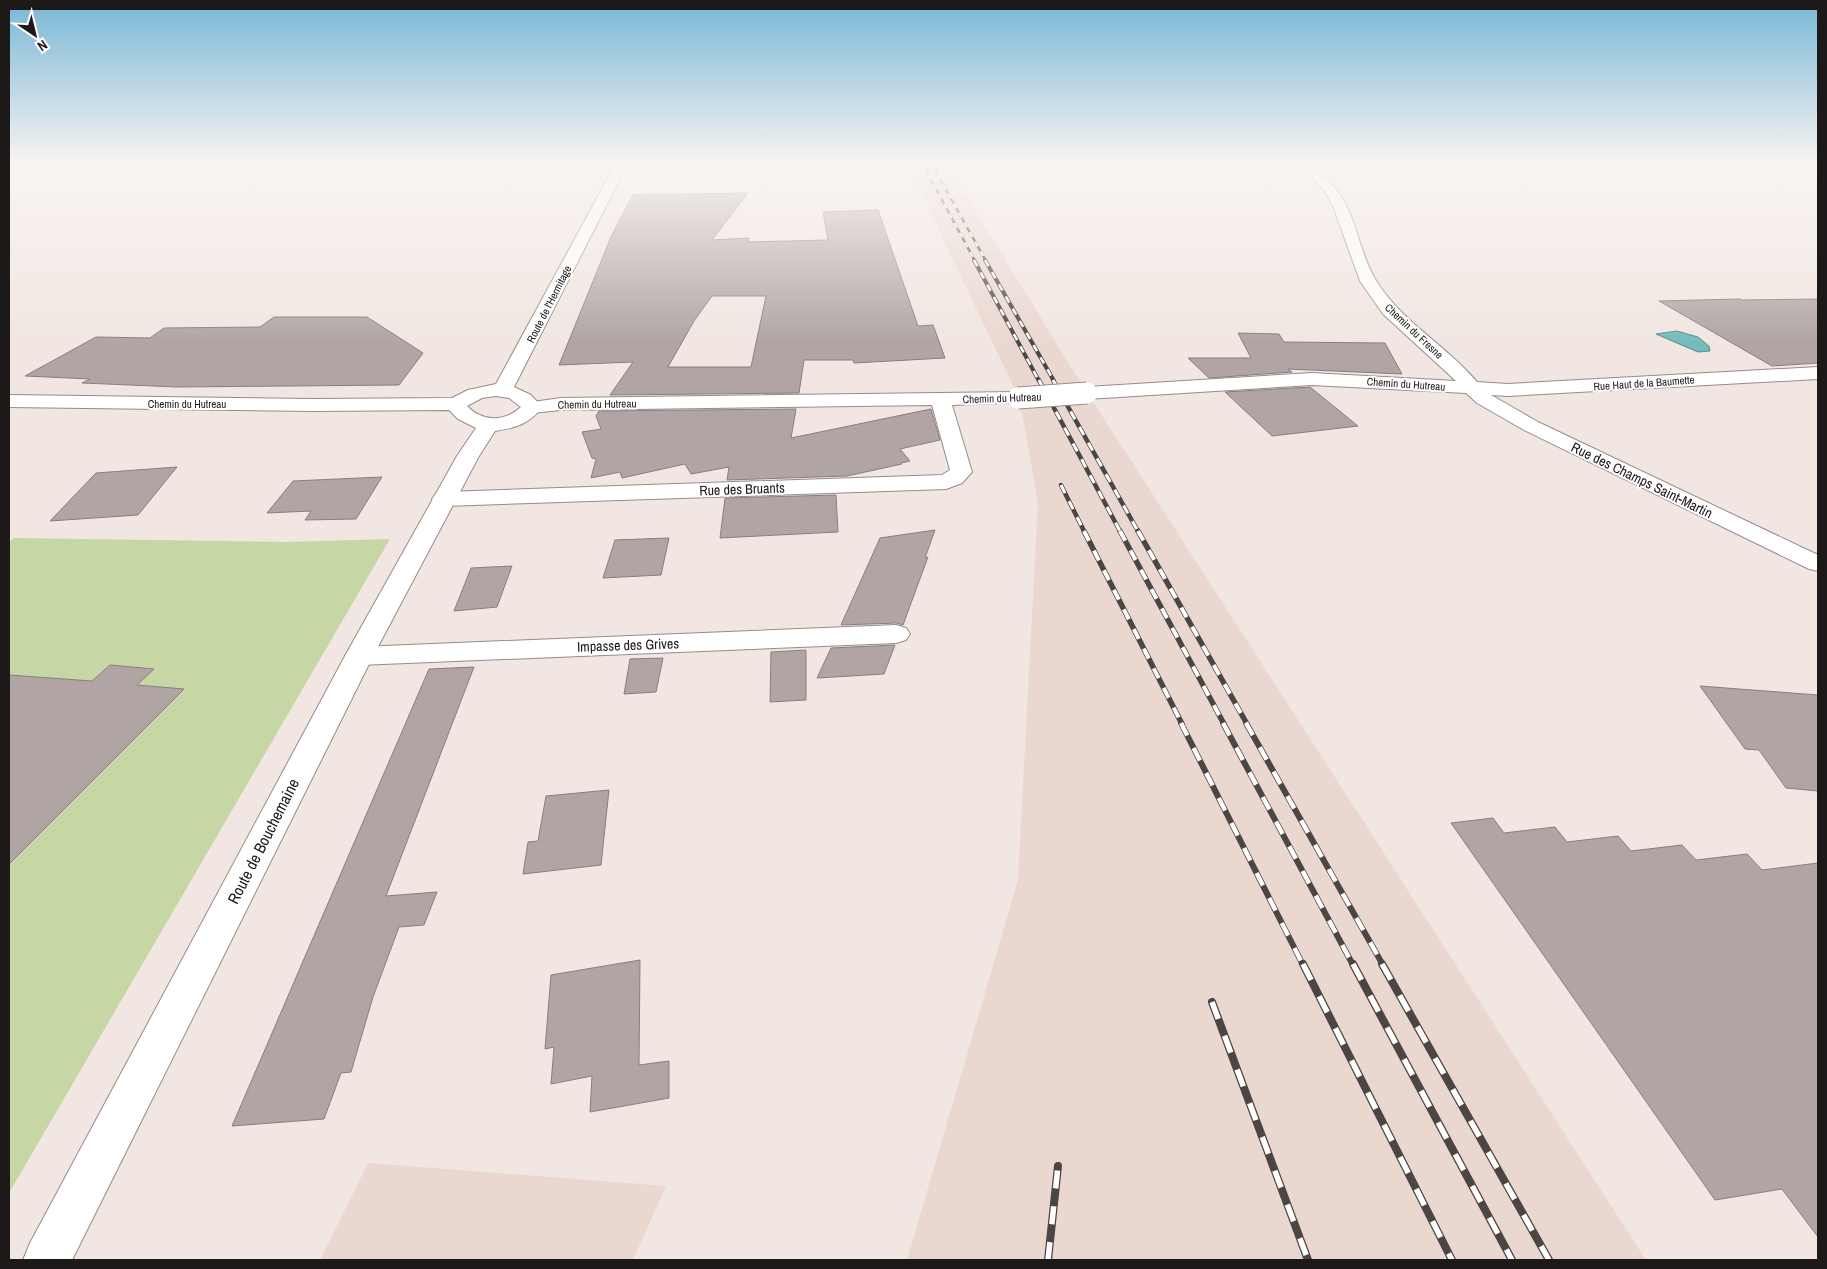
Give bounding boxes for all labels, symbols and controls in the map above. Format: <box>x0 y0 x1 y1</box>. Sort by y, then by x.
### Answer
north arrow <box>10 10 60 60</box>
text: N <box>34 36 51 55</box>
street label: Route de l'Hermitage <box>523 263 575 345</box>
street label: Chemin du Fresne <box>1382 300 1446 362</box>
street label: Rue Haut de la Baumette <box>1593 372 1695 394</box>
street label: Chemin du Hutreau <box>1366 374 1446 394</box>
street label: Chemin du Hutreau <box>962 390 1042 406</box>
street label: Chemin du Hutreau <box>558 396 636 412</box>
street label: Chemin du Hutreau <box>148 397 226 411</box>
street label: Rue des Champs Saint-Martin <box>1568 438 1716 522</box>
street label: Rue des Bruants <box>699 479 785 499</box>
street label: Impasse des Grives <box>577 634 680 656</box>
street label: Route de Bouchemaine <box>222 775 304 907</box>

